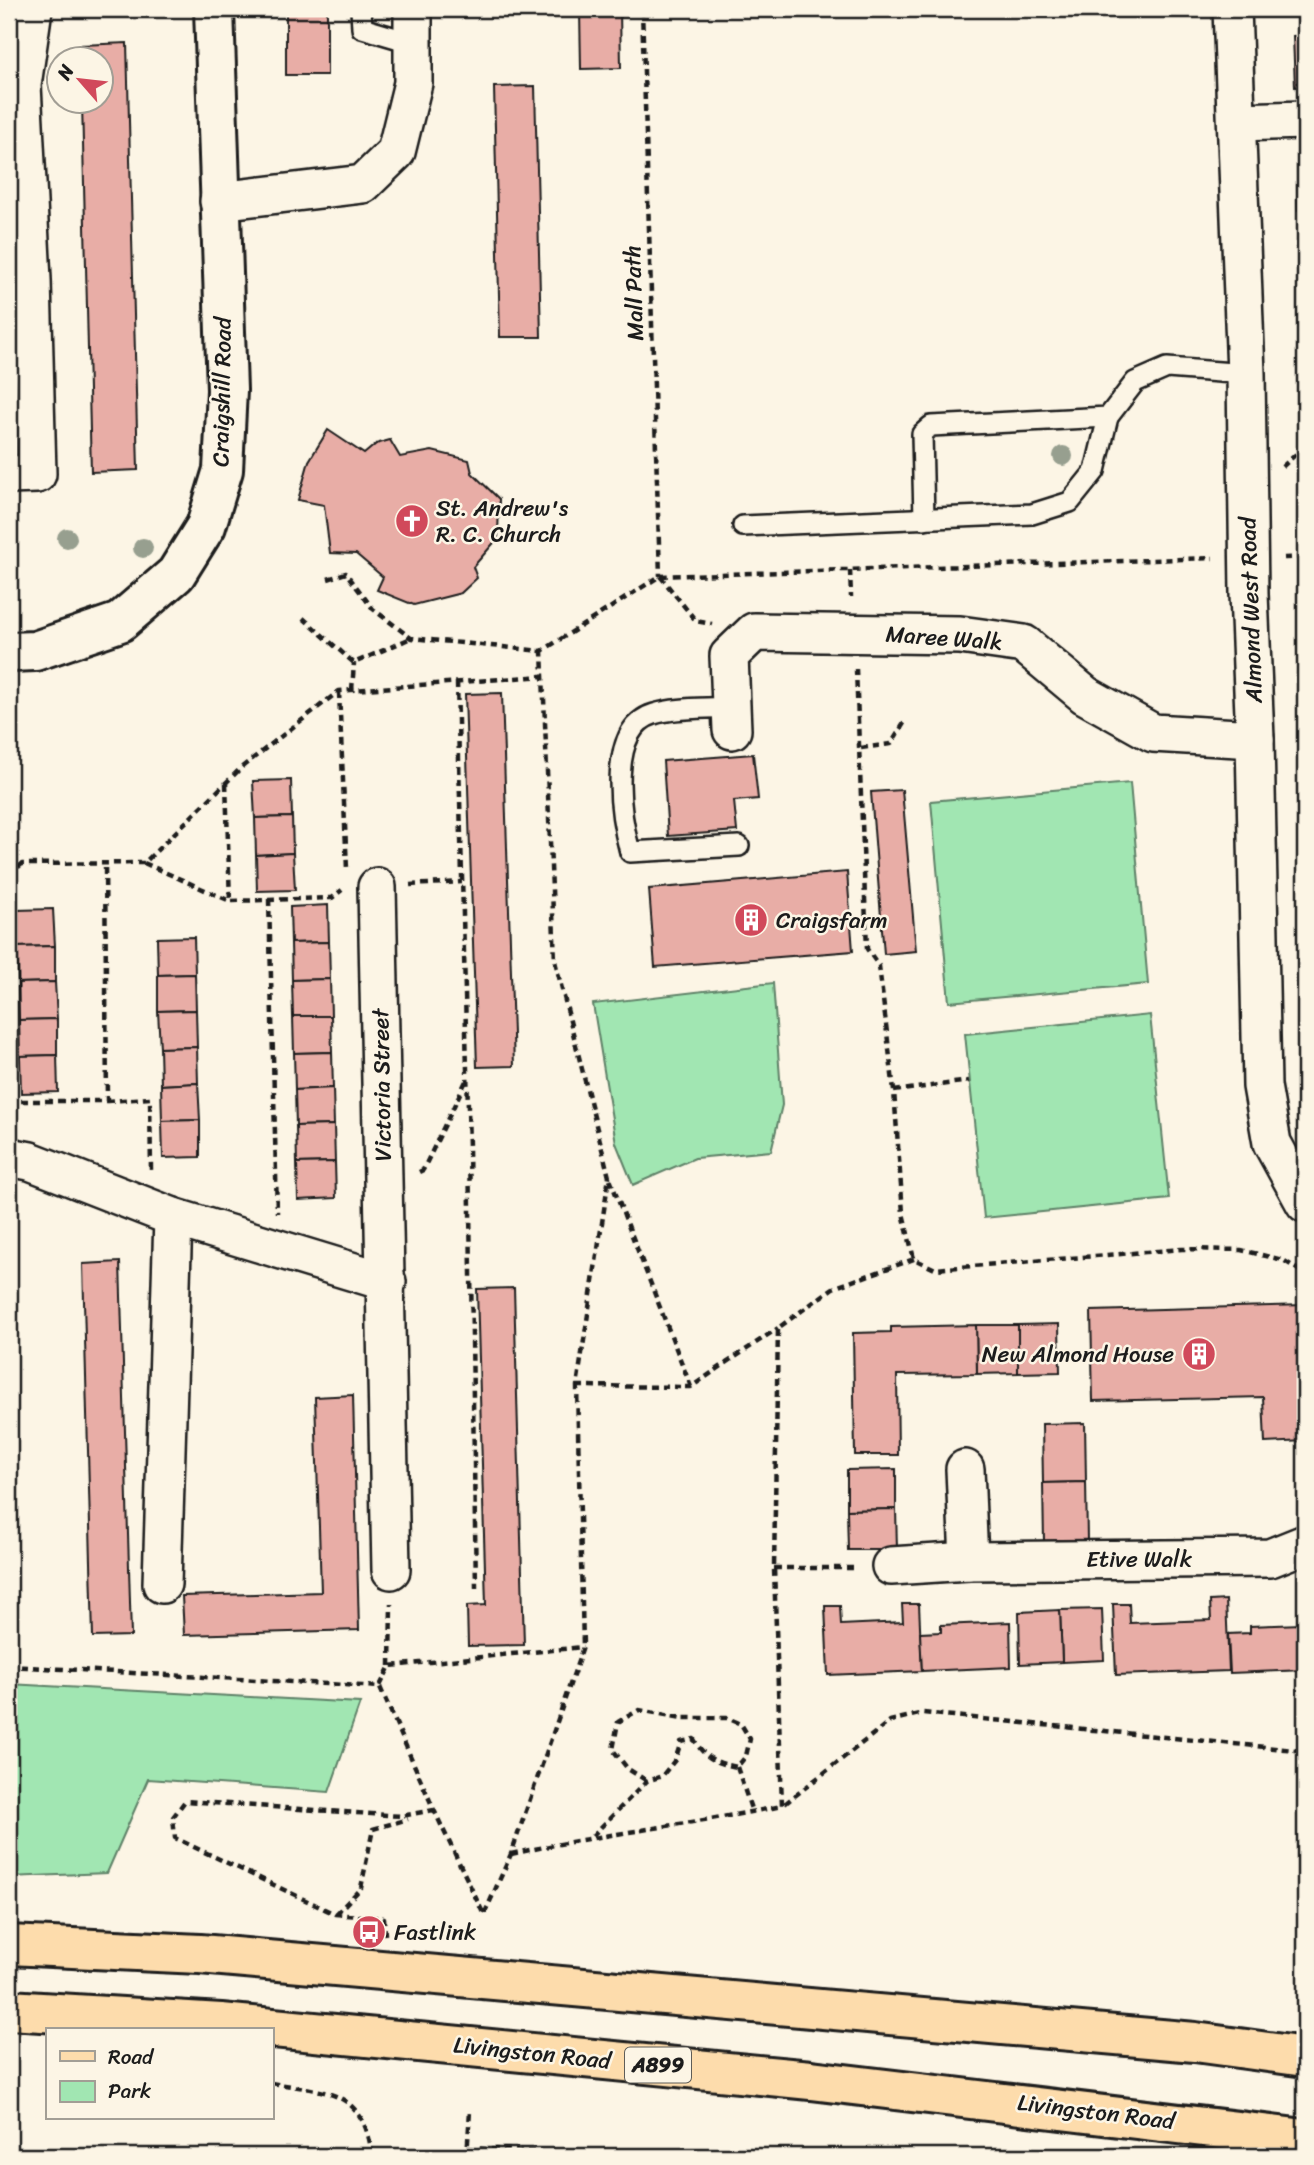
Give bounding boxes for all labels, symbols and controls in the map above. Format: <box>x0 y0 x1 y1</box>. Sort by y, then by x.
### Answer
north arrow <box>46 46 116 116</box>
text: N <box>47 58 83 87</box>
street label: Mall Path <box>612 244 656 342</box>
street label: Craigshill Road <box>200 315 244 467</box>
place label: St. Andrew's R. C. Church <box>436 488 569 555</box>
church icon: St. Andrew's R. C. Church <box>393 502 431 540</box>
street label: Almond West Road <box>1227 514 1275 705</box>
street label: Maree Walk <box>884 613 1004 663</box>
place label: Craigsfarm <box>776 900 888 941</box>
building icon: Craigsfarm <box>732 901 770 939</box>
street label: Victoria Street <box>360 1007 404 1162</box>
place label: New Almond House <box>982 1334 1174 1375</box>
building icon: New Almond House <box>1180 1335 1218 1373</box>
street label: Etive Walk <box>1086 1539 1193 1580</box>
place label: Fastlink <box>394 1912 476 1953</box>
bus stop icon: Fastlink <box>350 1913 388 1951</box>
street label: Livingston Road <box>451 2024 614 2082</box>
legend <box>46 2028 273 2120</box>
text: Road <box>108 2038 155 2076</box>
road number: A899 <box>625 2048 691 2082</box>
text: Park <box>108 2072 151 2110</box>
street label: Livingston Road <box>1015 2082 1179 2142</box>

